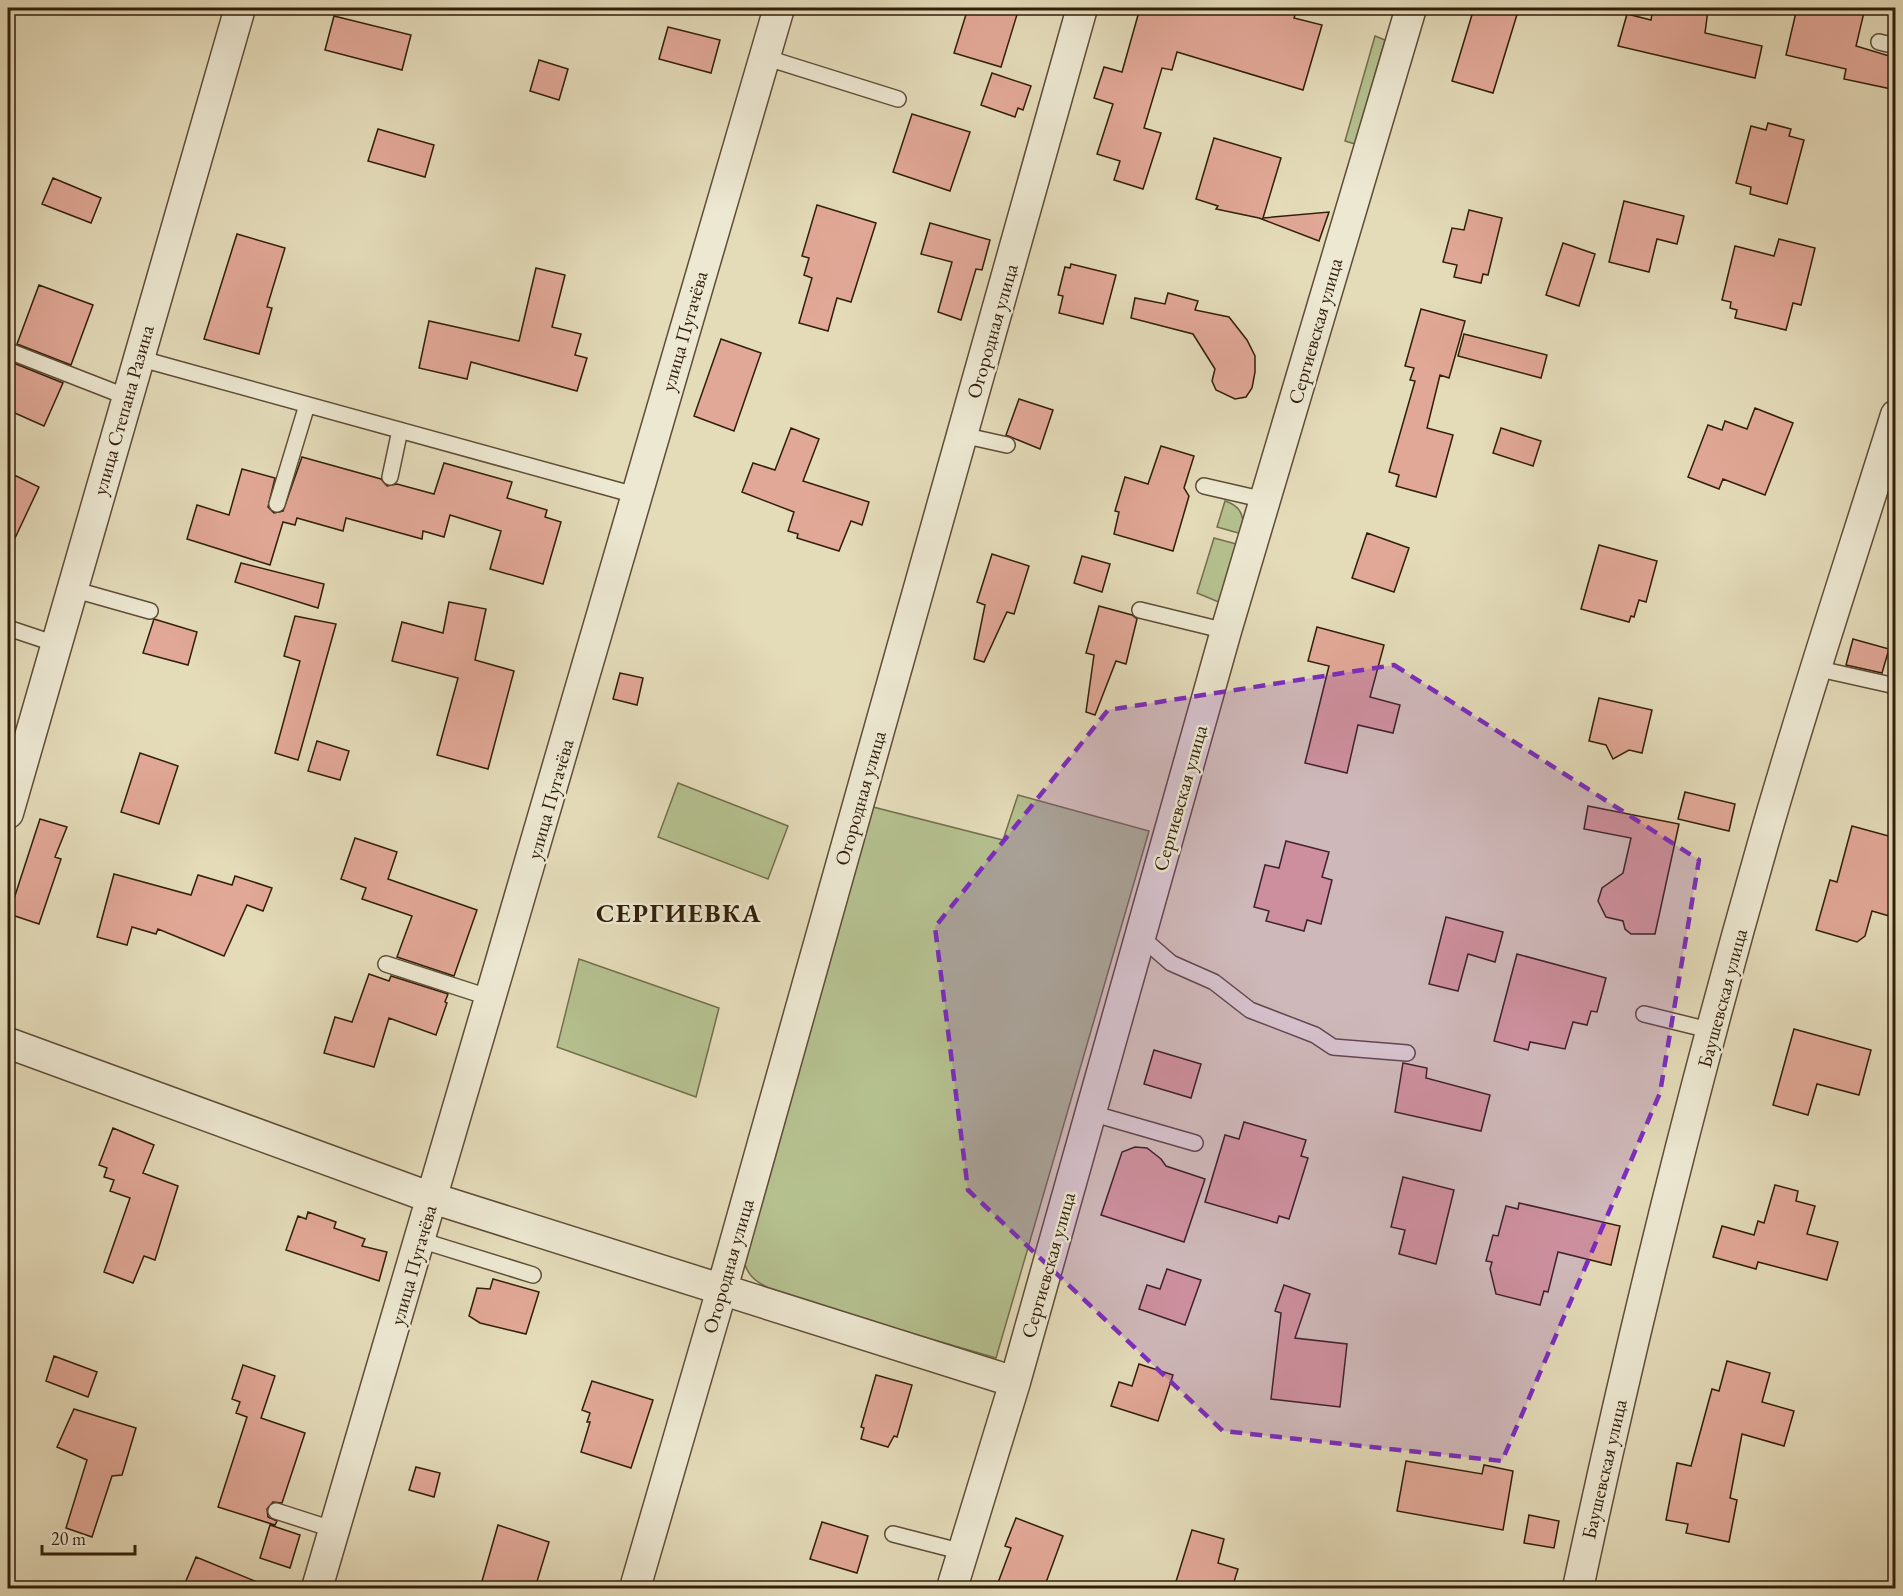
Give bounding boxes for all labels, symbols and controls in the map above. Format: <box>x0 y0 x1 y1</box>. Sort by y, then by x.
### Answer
street label: Сергиевская улица <box>1282 255 1348 407</box>
street label: Огородная улица <box>960 261 1024 401</box>
street label: улица Пугачёва <box>654 268 714 394</box>
street label: улица Степана Разина <box>86 322 160 498</box>
street label: Сергиевская улица <box>1147 722 1213 874</box>
street label: Огородная улица <box>828 728 892 868</box>
street label: улица Пугачёва <box>520 736 580 862</box>
district label: СЕРГИЕВКА <box>596 896 762 930</box>
street label: Баушевская улица <box>1691 925 1753 1070</box>
street label: Сергиевская улица <box>1015 1189 1081 1341</box>
street label: Огородная улица <box>696 1196 760 1336</box>
street label: улица Пугачёва <box>383 1202 443 1328</box>
street label: Баушевская улица <box>1575 1396 1633 1542</box>
scale bar <box>42 1518 135 1556</box>
text: 20 m <box>51 1527 86 1550</box>

